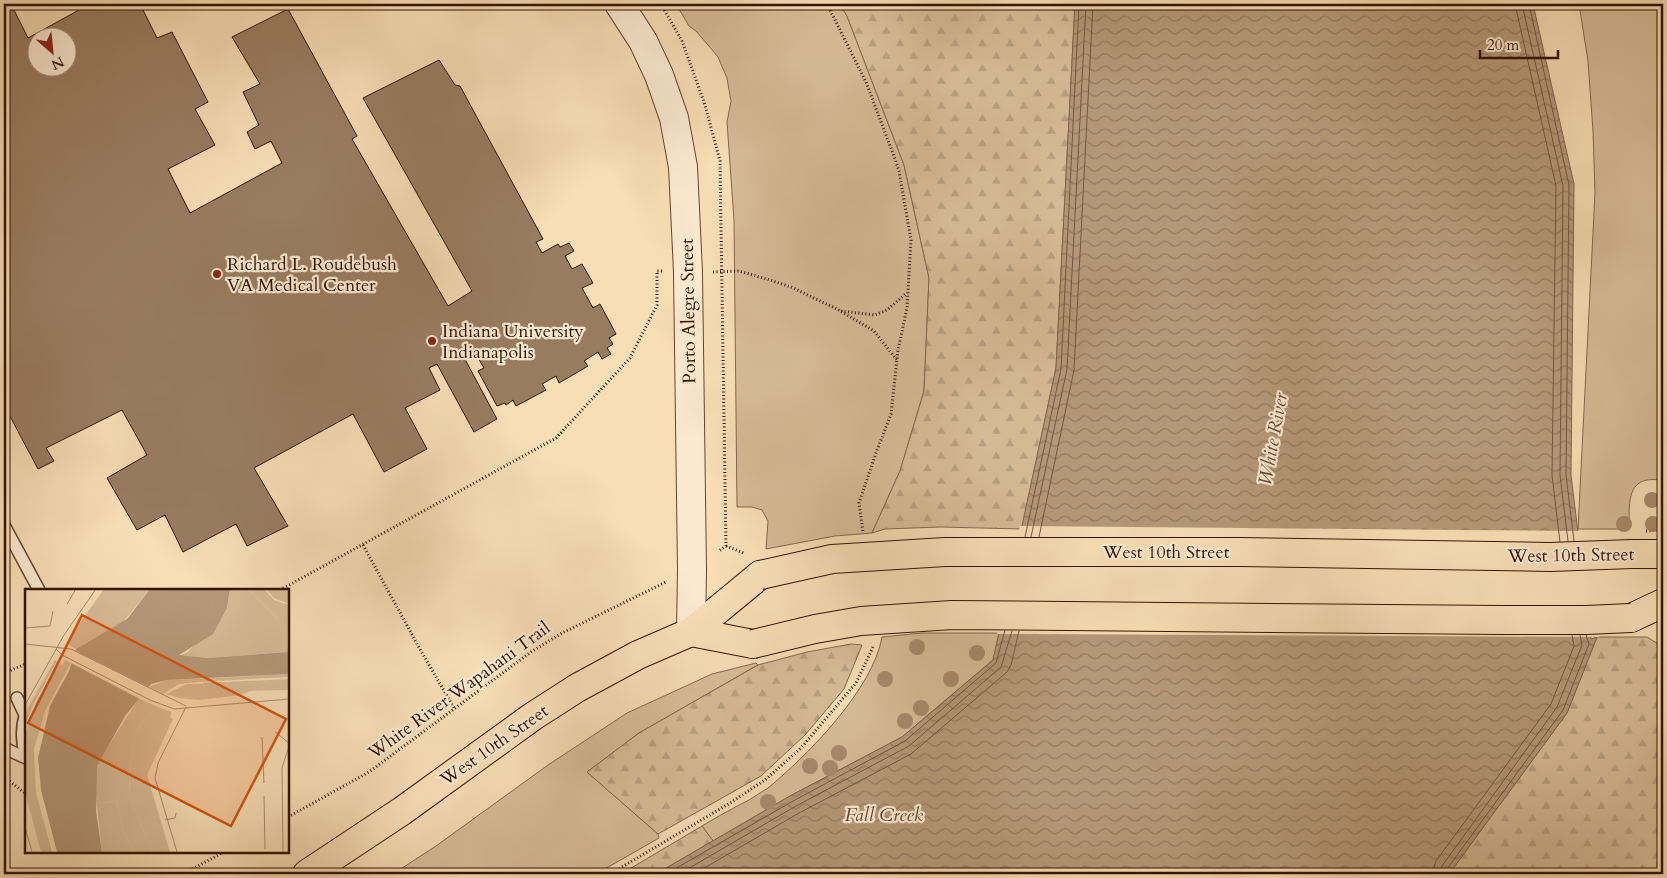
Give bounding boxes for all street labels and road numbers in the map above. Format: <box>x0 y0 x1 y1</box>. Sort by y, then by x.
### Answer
street label: Porto Alegre Street <box>675 238 702 384</box>
street label: West 10th Street <box>1102 540 1230 565</box>
street label: West 10th Street <box>1506 542 1635 569</box>
street label: White River Wapahani Trail <box>362 615 556 766</box>
street label: West 10th Street <box>434 699 554 793</box>

